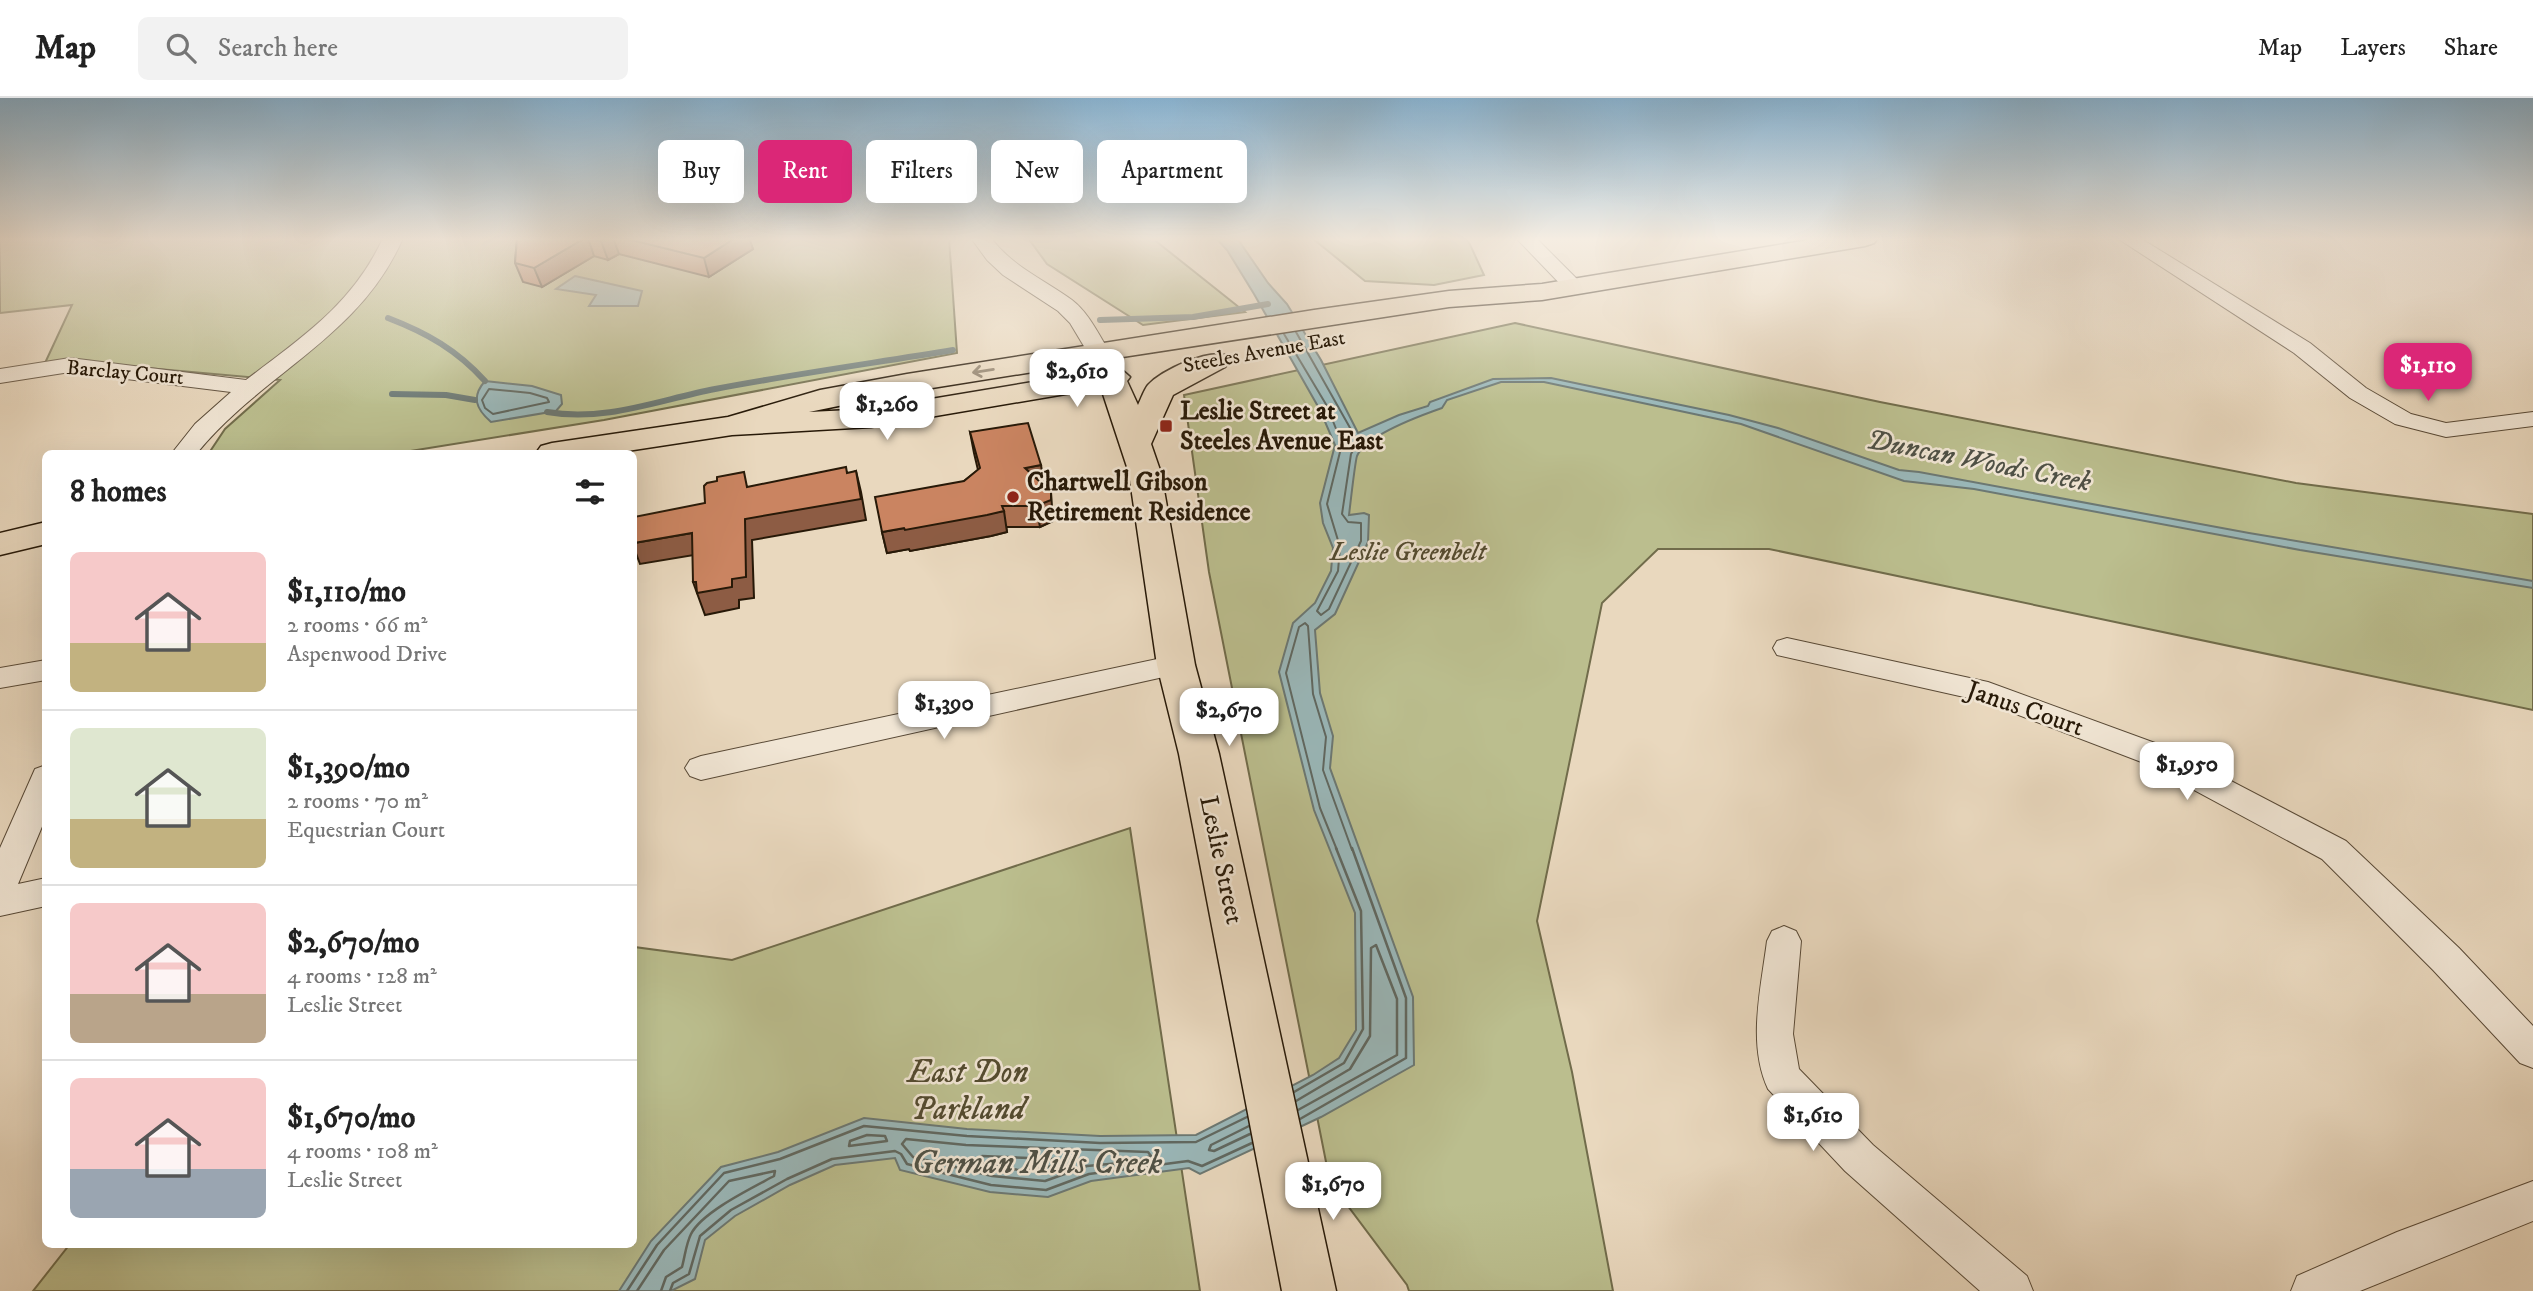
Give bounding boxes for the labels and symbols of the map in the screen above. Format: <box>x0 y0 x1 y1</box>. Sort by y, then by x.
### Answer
street label: Steeles Avenue East <box>1181 325 1347 379</box>
pin: $1,110 <box>2371 344 2485 403</box>
pin: $2,610 <box>1020 350 1134 409</box>
street label: Barclay Court <box>65 355 185 391</box>
one-way arrow <box>972 365 995 378</box>
pin: $1,260 <box>830 382 944 442</box>
place label: Leslie Street at Steeles Avenue East <box>1180 395 1384 458</box>
marker: Leslie Street at Steeles Avenue East <box>1158 418 1174 434</box>
water label: Duncan Woods Creek <box>1864 422 2094 500</box>
place label: Chartwell Gibson Retirement Residence <box>1027 466 1251 529</box>
marker: Chartwell Gibson Retirement Residence <box>1005 489 1021 505</box>
park label: Leslie Greenbelt <box>1328 536 1488 569</box>
street label: Janus Court <box>1960 673 2088 744</box>
pin: $1,390 <box>887 682 1001 741</box>
pin: $2,670 <box>1172 688 1286 748</box>
pin: $1,950 <box>2130 742 2244 802</box>
street label: Leslie Street <box>1191 793 1251 927</box>
park label: East Don Parkland <box>906 1053 1030 1130</box>
pin: $1,610 <box>1756 1094 1870 1153</box>
water label: German Mills Creek <box>912 1143 1162 1184</box>
pin: $1,670 <box>1276 1162 1390 1222</box>

